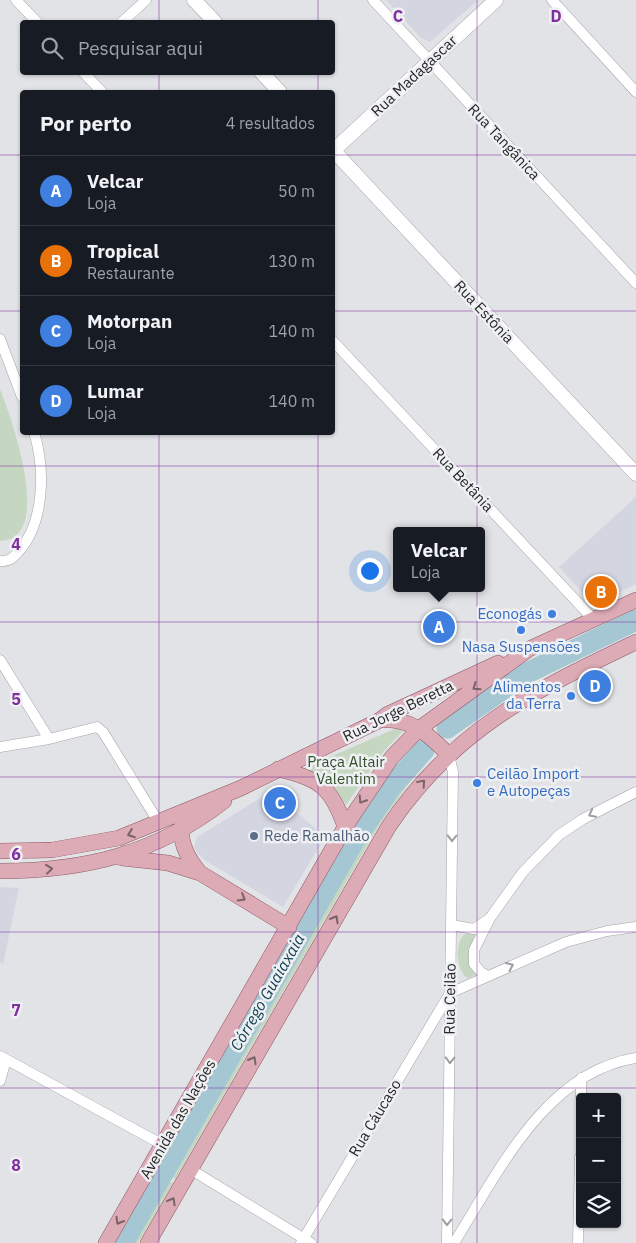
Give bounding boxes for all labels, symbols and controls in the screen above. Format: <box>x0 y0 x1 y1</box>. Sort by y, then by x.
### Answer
text: C <box>393 6 403 26</box>
text: D <box>550 6 562 26</box>
search box <box>20 20 335 75</box>
street label: Rua Madagascar <box>367 31 461 120</box>
icon: search <box>38 34 66 62</box>
text: Pesquisar aqui <box>78 36 203 60</box>
street label: Rua Tangânica <box>464 100 545 184</box>
text: Por perto <box>40 109 132 137</box>
text: 4 resultados <box>226 113 315 133</box>
text: Velcar <box>87 169 143 193</box>
text: A <box>51 181 61 201</box>
text: 50 m <box>278 181 315 201</box>
text: Loja <box>87 193 116 213</box>
text: Tropical <box>87 239 159 263</box>
text: B <box>51 251 61 271</box>
text: 130 m <box>268 251 315 271</box>
text: Restaurante <box>87 263 175 283</box>
street label: Rua Estônia <box>450 276 518 347</box>
text: Motorpan <box>87 309 172 333</box>
text: C <box>51 321 61 341</box>
text: 140 m <box>268 321 315 341</box>
text: Loja <box>87 333 116 353</box>
text: Lumar <box>87 379 144 403</box>
text: D <box>50 391 62 411</box>
text: 140 m <box>268 391 315 411</box>
text: Loja <box>87 403 116 423</box>
street label: Rua Betânia <box>429 443 498 516</box>
popup <box>393 527 485 592</box>
text: 4 <box>11 534 21 554</box>
text: Velcar <box>411 538 467 562</box>
your location <box>357 558 383 584</box>
text: Loja <box>411 562 440 582</box>
pin: B <box>585 573 617 611</box>
place label: Econogás <box>477 604 542 623</box>
pin: A <box>423 608 455 646</box>
marker: Econogás <box>546 608 558 620</box>
marker: Nasa Suspensões <box>515 624 527 636</box>
place label: Nasa Suspensões <box>462 637 580 656</box>
pin: D <box>579 667 611 705</box>
street label: Rua Jorge Beretta <box>339 676 456 746</box>
place label: Alimentos da Terra <box>493 677 561 713</box>
one-way arrow <box>472 681 482 690</box>
text: 5 <box>11 689 21 709</box>
marker: Alimentos da Terra <box>565 690 577 702</box>
park label: Praça Altair Valentim <box>307 752 385 788</box>
place label: Ceilão Import e Autopeças <box>487 764 579 800</box>
marker: Ceilão Import e Autopeças <box>471 777 483 789</box>
one-way arrow <box>416 779 425 788</box>
pin: C <box>264 784 296 822</box>
one-way arrow <box>359 795 368 804</box>
one-way arrow <box>589 808 598 818</box>
place label: Rede Ramalhão <box>264 826 370 845</box>
one-way arrow <box>127 828 136 838</box>
marker: Rede Ramalhão <box>248 830 260 842</box>
one-way arrow <box>447 834 458 842</box>
text: 6 <box>11 844 21 864</box>
one-way arrow <box>45 864 53 875</box>
one-way arrow <box>236 891 245 901</box>
one-way arrow <box>329 916 339 925</box>
water label: Córrego Guaiaxaia <box>225 930 309 1054</box>
one-way arrow <box>505 962 514 972</box>
street label: Rua Ceilão <box>439 963 460 1035</box>
text: 7 <box>11 1000 21 1020</box>
street label: Avenida das Nações <box>136 1056 220 1182</box>
one-way arrow <box>247 1056 257 1065</box>
one-way arrow <box>444 1056 455 1064</box>
street label: Rua Cáucaso <box>344 1076 405 1160</box>
map controls <box>576 1093 621 1228</box>
button: + <box>576 1093 621 1138</box>
button: − <box>576 1138 621 1183</box>
text: 8 <box>11 1155 21 1175</box>
button: layers <box>576 1183 621 1228</box>
one-way arrow <box>166 1197 176 1206</box>
one-way arrow <box>115 1216 125 1225</box>
one-way arrow <box>442 1218 452 1226</box>

